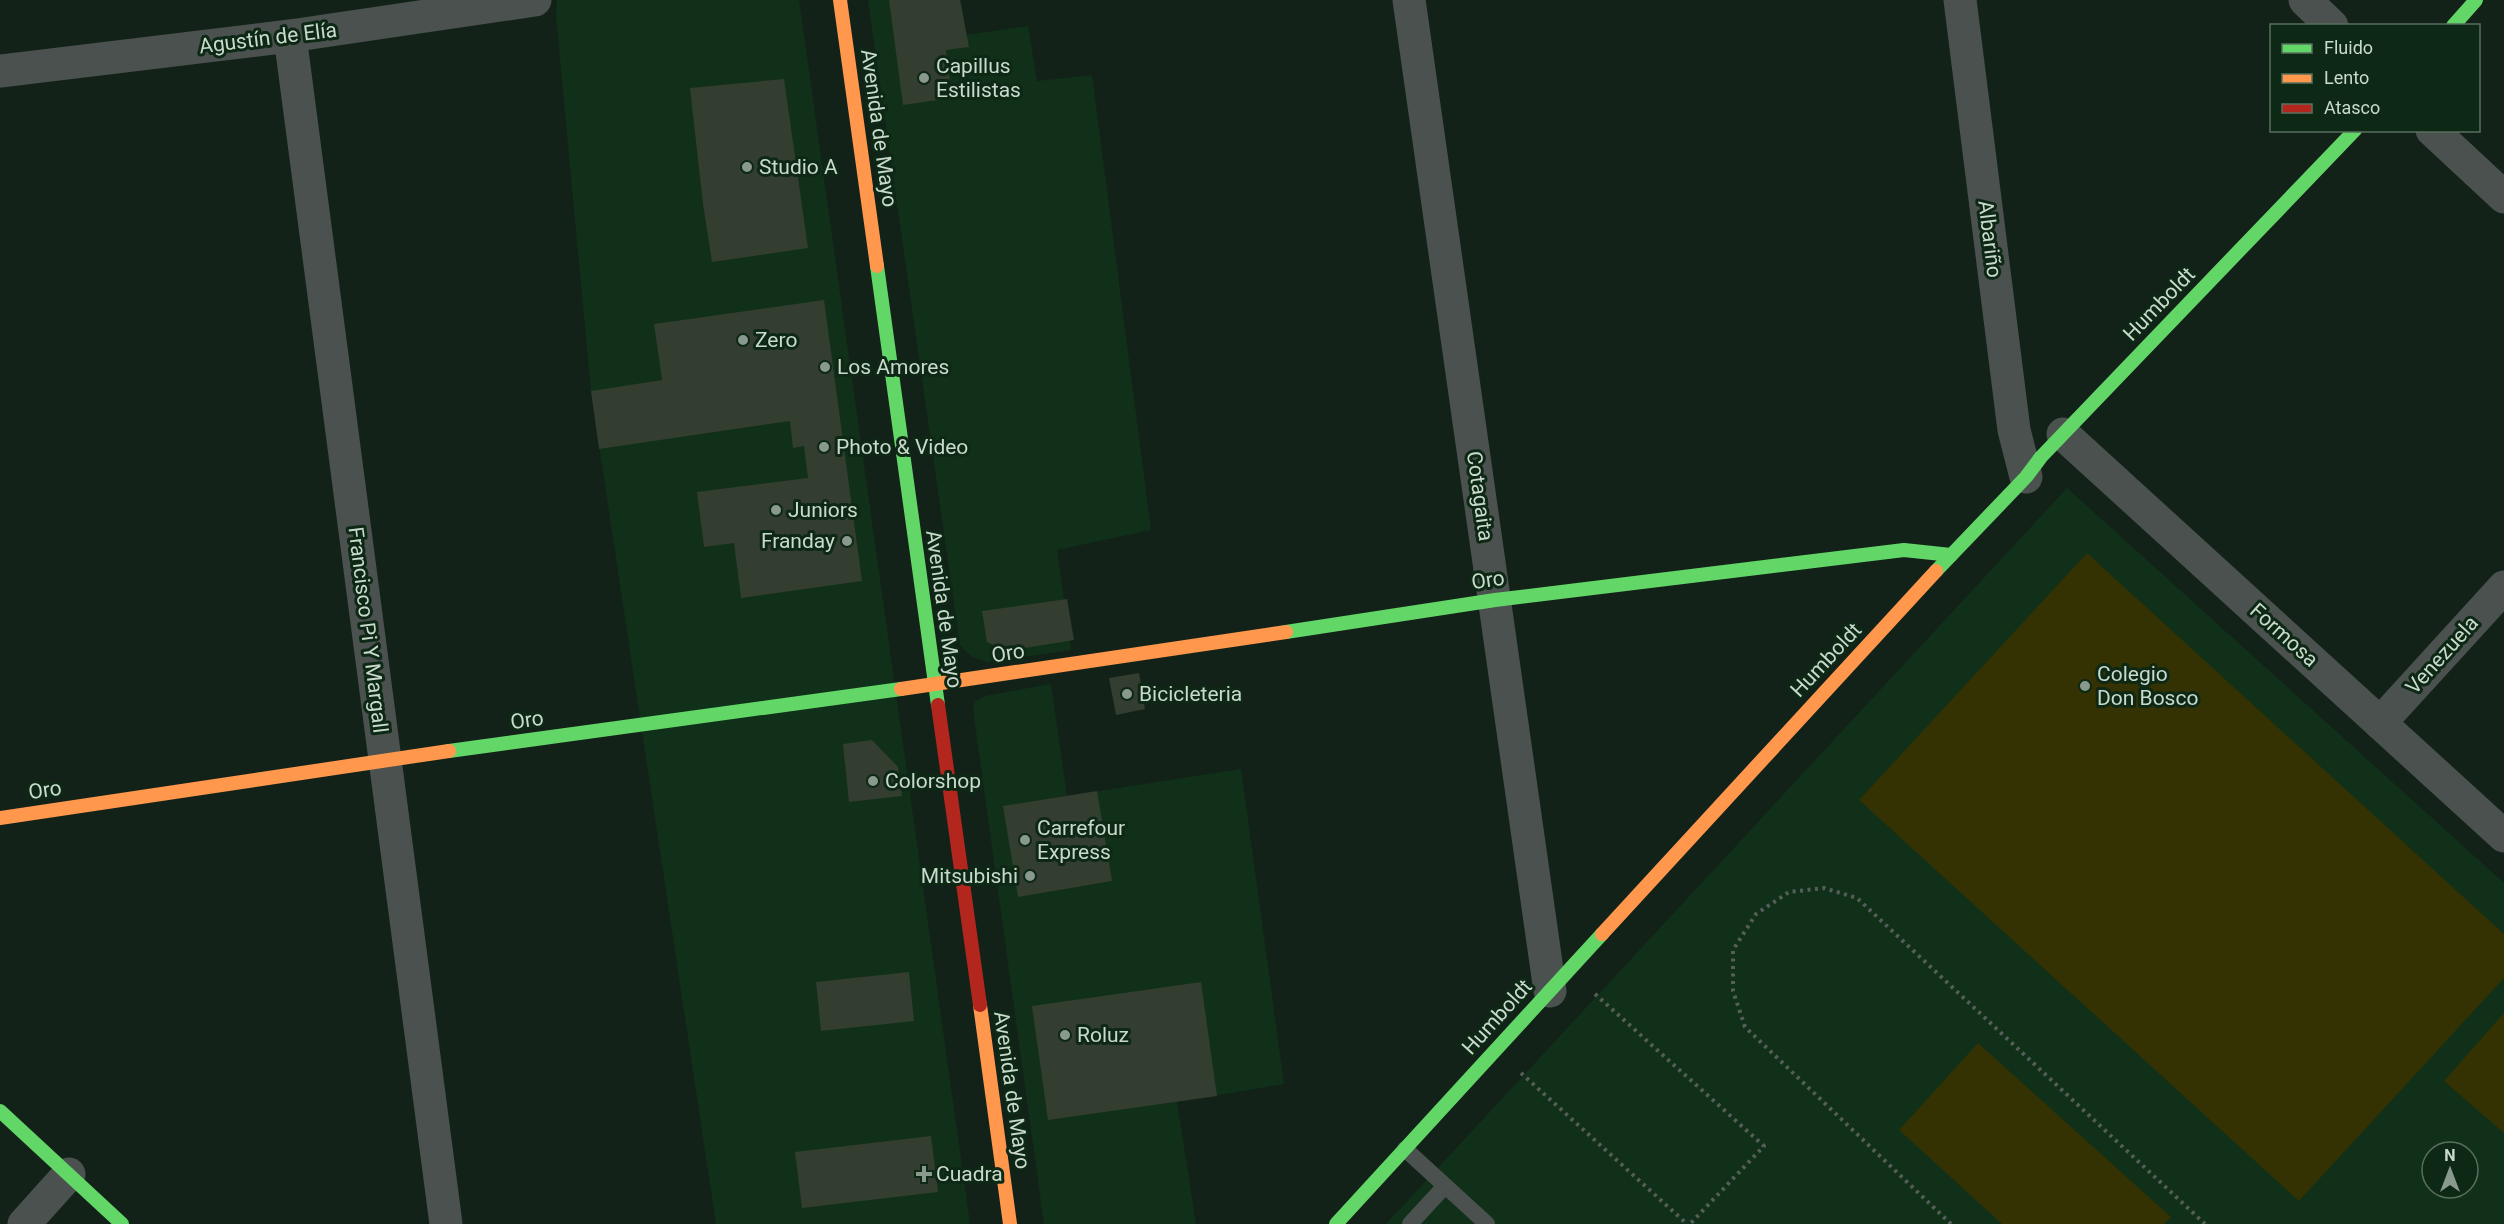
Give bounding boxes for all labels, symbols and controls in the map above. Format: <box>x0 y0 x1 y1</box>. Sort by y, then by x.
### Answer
street label: Agustín de Elía <box>198 18 338 58</box>
legend <box>2270 24 2480 132</box>
text: Fluido <box>2324 37 2373 58</box>
street label: Avenida de Mayo <box>856 48 902 208</box>
place label: Capillus Estilistas <box>936 54 1021 102</box>
text: Lento <box>2324 67 2369 88</box>
marker: Capillus Estilistas <box>917 71 931 85</box>
text: Atasco <box>2324 97 2380 118</box>
place label: Studio A <box>759 155 838 179</box>
marker: Studio A <box>740 160 754 174</box>
street label: Albariño <box>1973 199 2007 279</box>
street label: Humboldt <box>2118 262 2200 346</box>
place label: Zero <box>755 328 797 352</box>
marker: Zero <box>736 333 750 347</box>
place label: Los Amores <box>837 355 949 379</box>
marker: Los Amores <box>818 360 832 374</box>
place label: Photo & Video <box>836 435 968 459</box>
marker: Photo & Video <box>817 440 831 454</box>
street label: Cotagaita <box>1462 449 1498 543</box>
place label: Juniors <box>788 498 858 522</box>
marker: Juniors <box>769 503 783 517</box>
street label: Francisco Pi Y Margall <box>343 525 393 735</box>
place label: Franday <box>761 529 835 553</box>
street label: Avenida de Mayo <box>921 529 967 689</box>
marker: Franday <box>840 534 854 548</box>
street label: Oro <box>1470 566 1506 594</box>
street label: Formosa <box>2245 598 2323 672</box>
street label: Venezuela <box>2401 611 2483 699</box>
street label: Humboldt <box>1786 618 1866 702</box>
street label: Oro <box>990 639 1026 667</box>
place label: Colegio Don Bosco <box>2097 662 2198 710</box>
marker: Colegio Don Bosco <box>2078 679 2092 693</box>
place label: Bicicleteria <box>1139 682 1242 706</box>
marker: Bicicleteria <box>1120 687 1134 701</box>
street label: Oro <box>509 706 545 734</box>
place label: Colorshop <box>885 769 981 793</box>
marker: Colorshop <box>866 774 880 788</box>
street label: Oro <box>27 776 63 804</box>
place label: Carrefour Express <box>1037 816 1125 864</box>
marker: Carrefour Express <box>1018 833 1032 847</box>
place label: Mitsubishi <box>921 864 1018 888</box>
marker: Mitsubishi <box>1023 869 1037 883</box>
street label: Humboldt <box>1457 974 1537 1059</box>
street label: Avenida de Mayo <box>989 1010 1035 1170</box>
place label: Roluz <box>1077 1023 1129 1047</box>
marker: Roluz <box>1058 1028 1072 1042</box>
north arrow <box>2420 1140 2480 1200</box>
text: N <box>2444 1146 2456 1165</box>
place label: Cuadra <box>936 1162 1003 1186</box>
marker: Cuadra <box>917 1167 931 1181</box>

